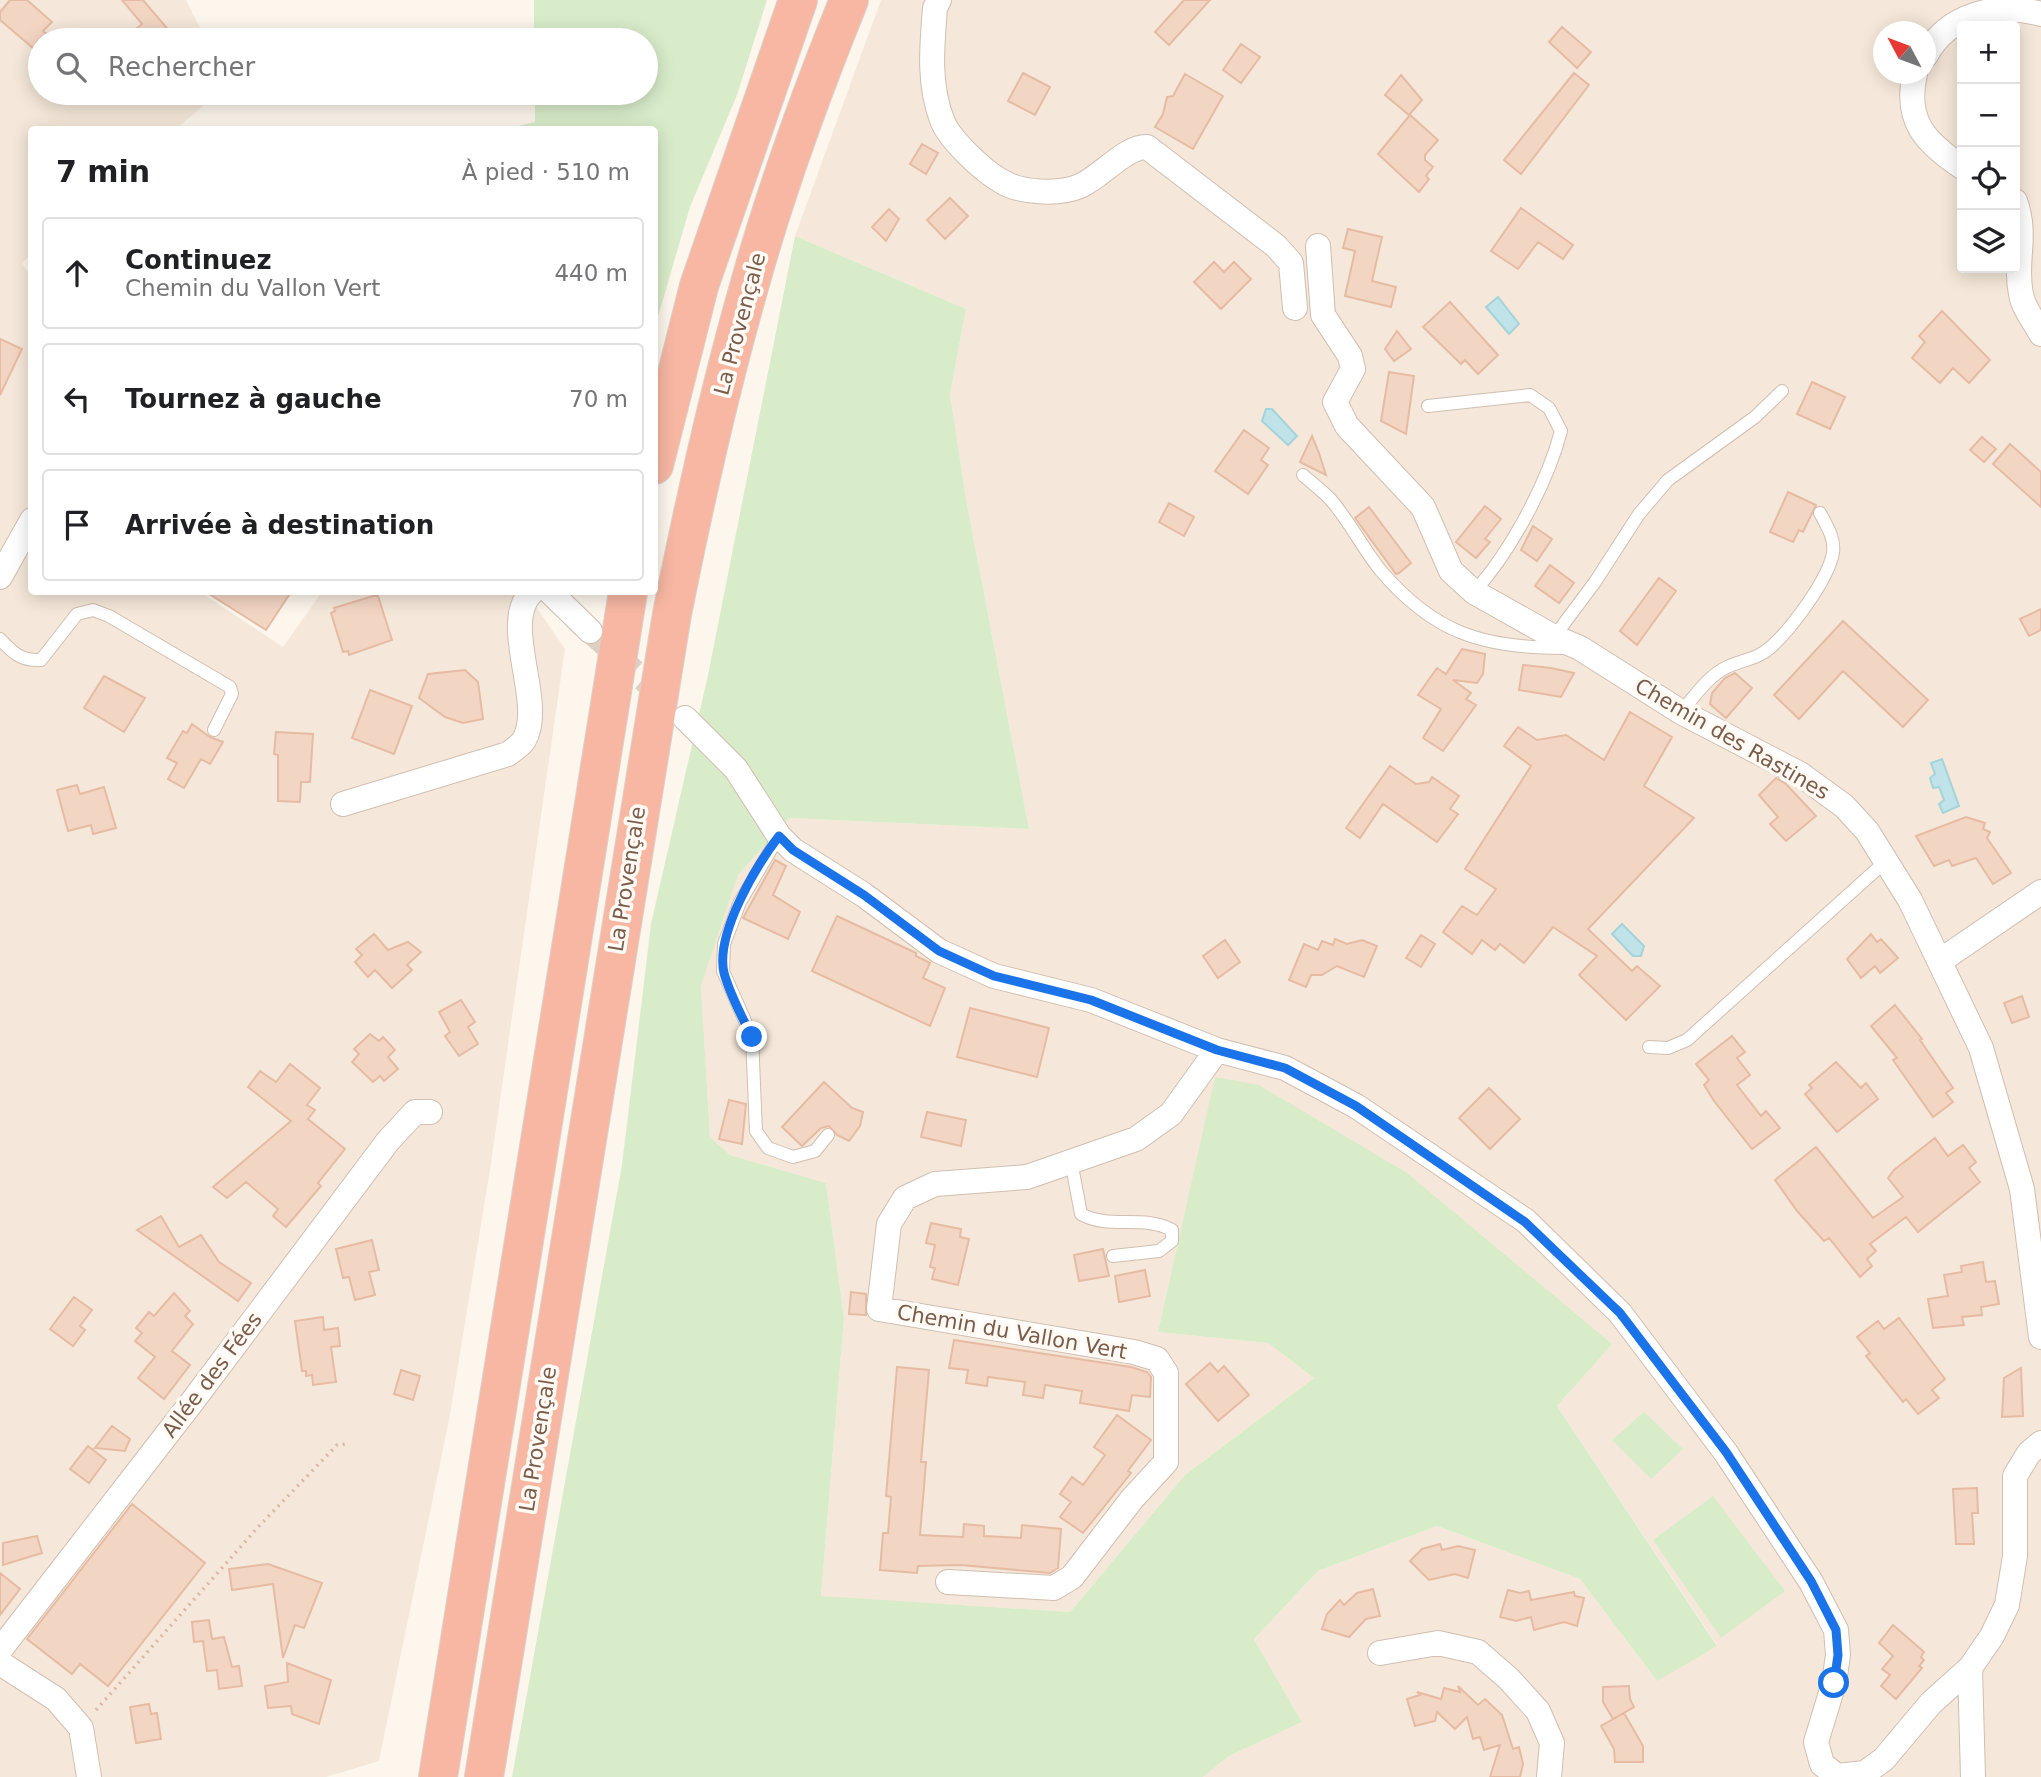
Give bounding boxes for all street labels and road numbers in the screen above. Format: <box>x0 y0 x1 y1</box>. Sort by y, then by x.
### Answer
street label: La Provençale <box>709 250 771 398</box>
street label: Chemin des Rastines <box>1631 674 1833 804</box>
street label: La Provençale <box>604 805 650 953</box>
street label: Chemin du Vallon Vert <box>895 1300 1129 1364</box>
street label: Allée des Fées <box>157 1308 267 1442</box>
street label: La Provençale <box>515 1365 561 1513</box>

